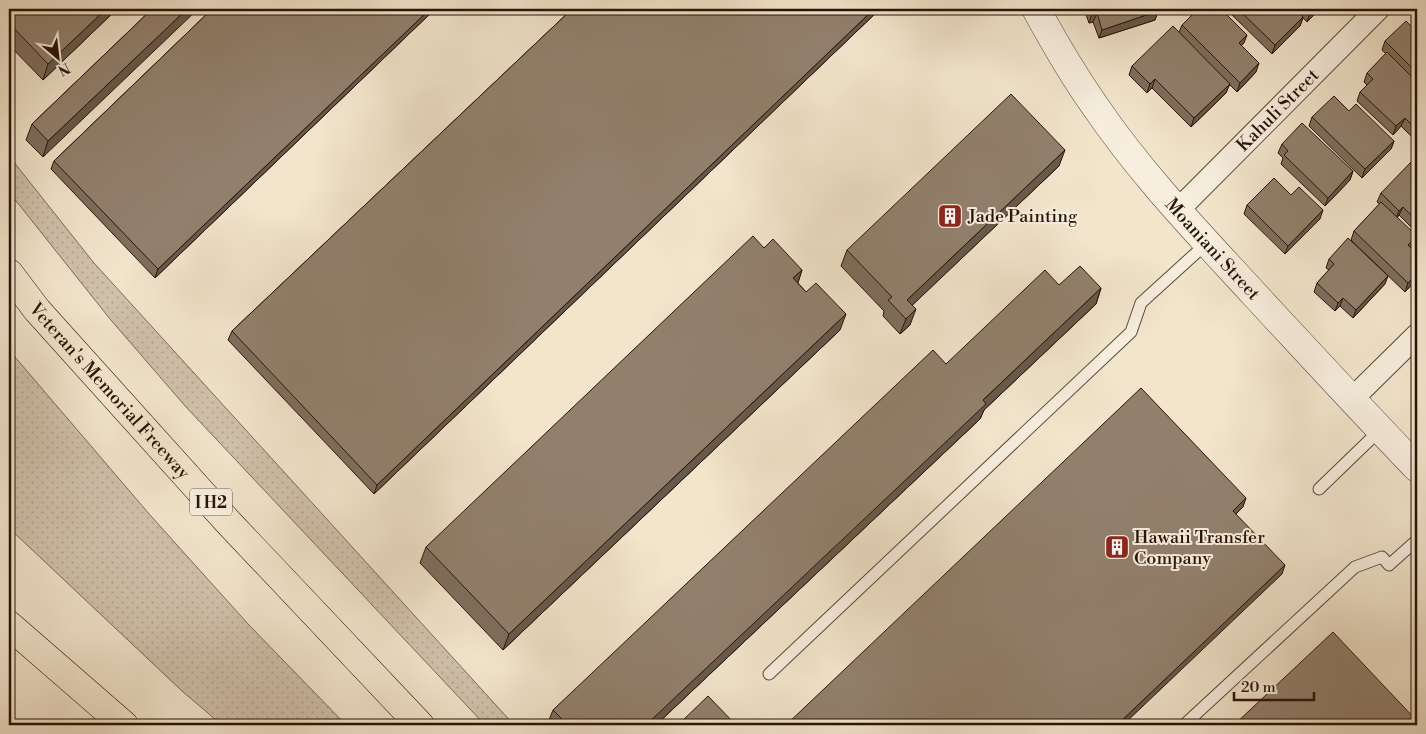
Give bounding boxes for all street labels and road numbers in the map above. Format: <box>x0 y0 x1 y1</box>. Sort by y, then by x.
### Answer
street label: Kahuli Street <box>1232 64 1324 157</box>
street label: Moaniani Street <box>1160 193 1265 306</box>
street label: Veteran's Memorial Freeway <box>23 298 195 484</box>
road number: I H2 <box>190 488 232 516</box>

